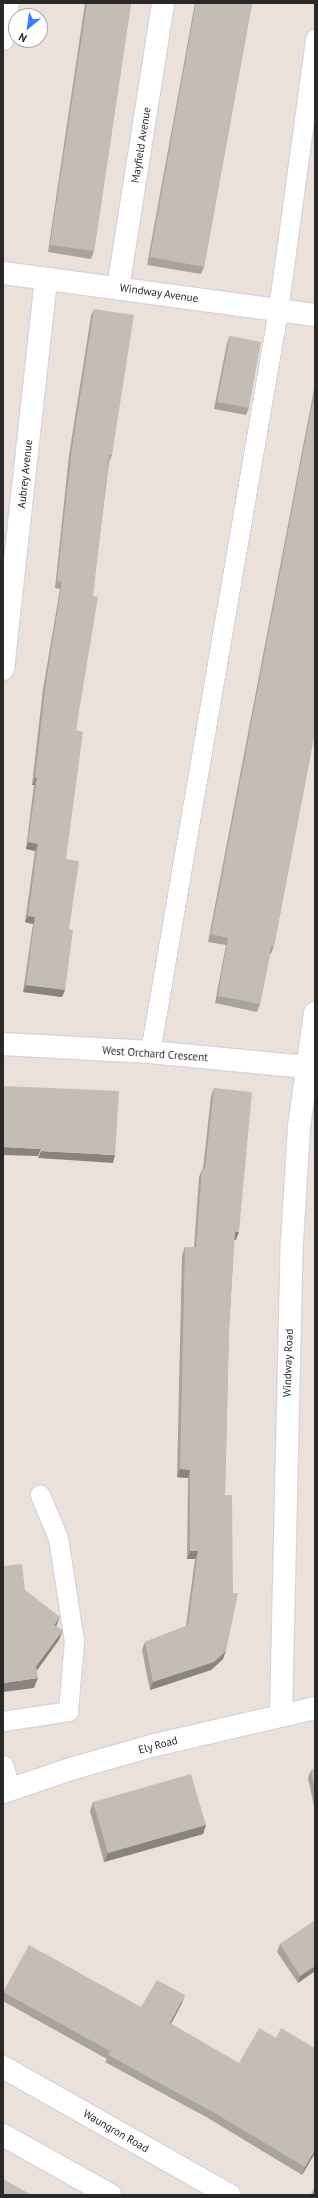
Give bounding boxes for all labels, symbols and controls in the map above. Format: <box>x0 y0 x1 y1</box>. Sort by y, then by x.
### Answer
north arrow <box>8 8 48 48</box>
text: N <box>16 30 29 46</box>
street label: Mayfield Avenue <box>128 106 154 184</box>
street label: Windway Avenue <box>118 281 200 305</box>
street label: Aubrey Avenue <box>15 439 35 509</box>
street label: West Orchard Crescent <box>102 1044 208 1064</box>
street label: Windway Road <box>280 1328 296 1398</box>
street label: Ely Road <box>137 1733 179 1757</box>
street label: Waungron Road <box>81 2107 151 2155</box>

